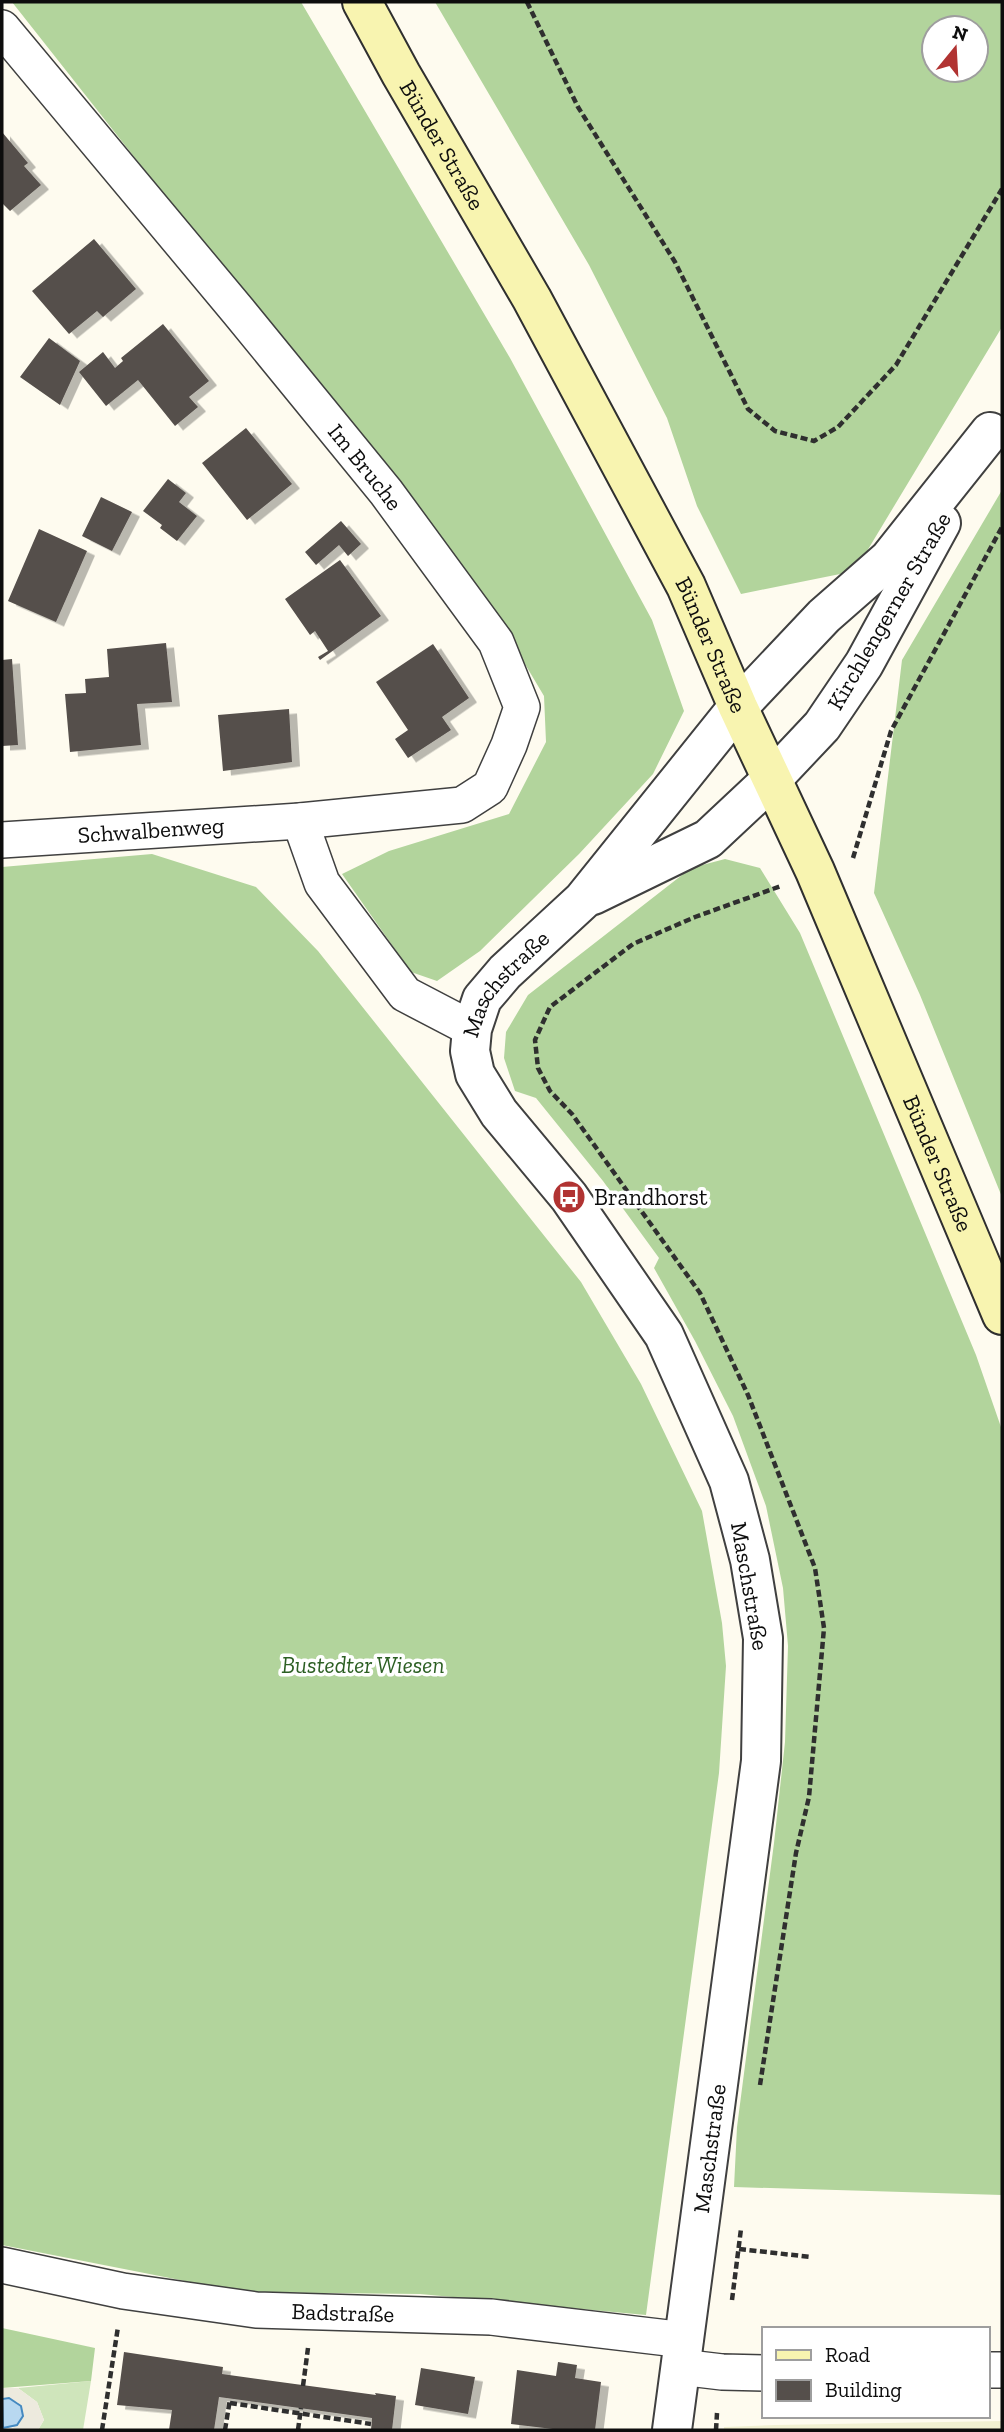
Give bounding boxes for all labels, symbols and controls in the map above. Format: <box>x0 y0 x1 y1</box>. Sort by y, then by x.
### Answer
north arrow <box>920 14 990 84</box>
text: N <box>950 20 971 46</box>
street label: Bünder Straße <box>394 75 491 215</box>
street label: Im Bruche <box>322 418 409 516</box>
street label: Kirchlengerner Straße <box>821 507 957 715</box>
street label: Bünder Straße <box>670 572 753 717</box>
street label: Schwalbenweg <box>77 811 226 849</box>
street label: Maschstraße <box>456 924 555 1041</box>
street label: Bünder Straße <box>897 1091 979 1236</box>
bus stop icon: Brandhorst <box>550 1178 588 1216</box>
place label: Brandhorst <box>594 1183 708 1211</box>
street label: Maschstraße <box>725 1520 775 1652</box>
park label: Bustedter Wiesen <box>282 1651 444 1679</box>
street label: Maschstraße <box>687 2082 732 2215</box>
street label: Badstraße <box>291 2297 395 2328</box>
legend <box>762 2327 990 2418</box>
text: Road <box>825 2342 871 2367</box>
text: Building <box>825 2377 902 2402</box>

